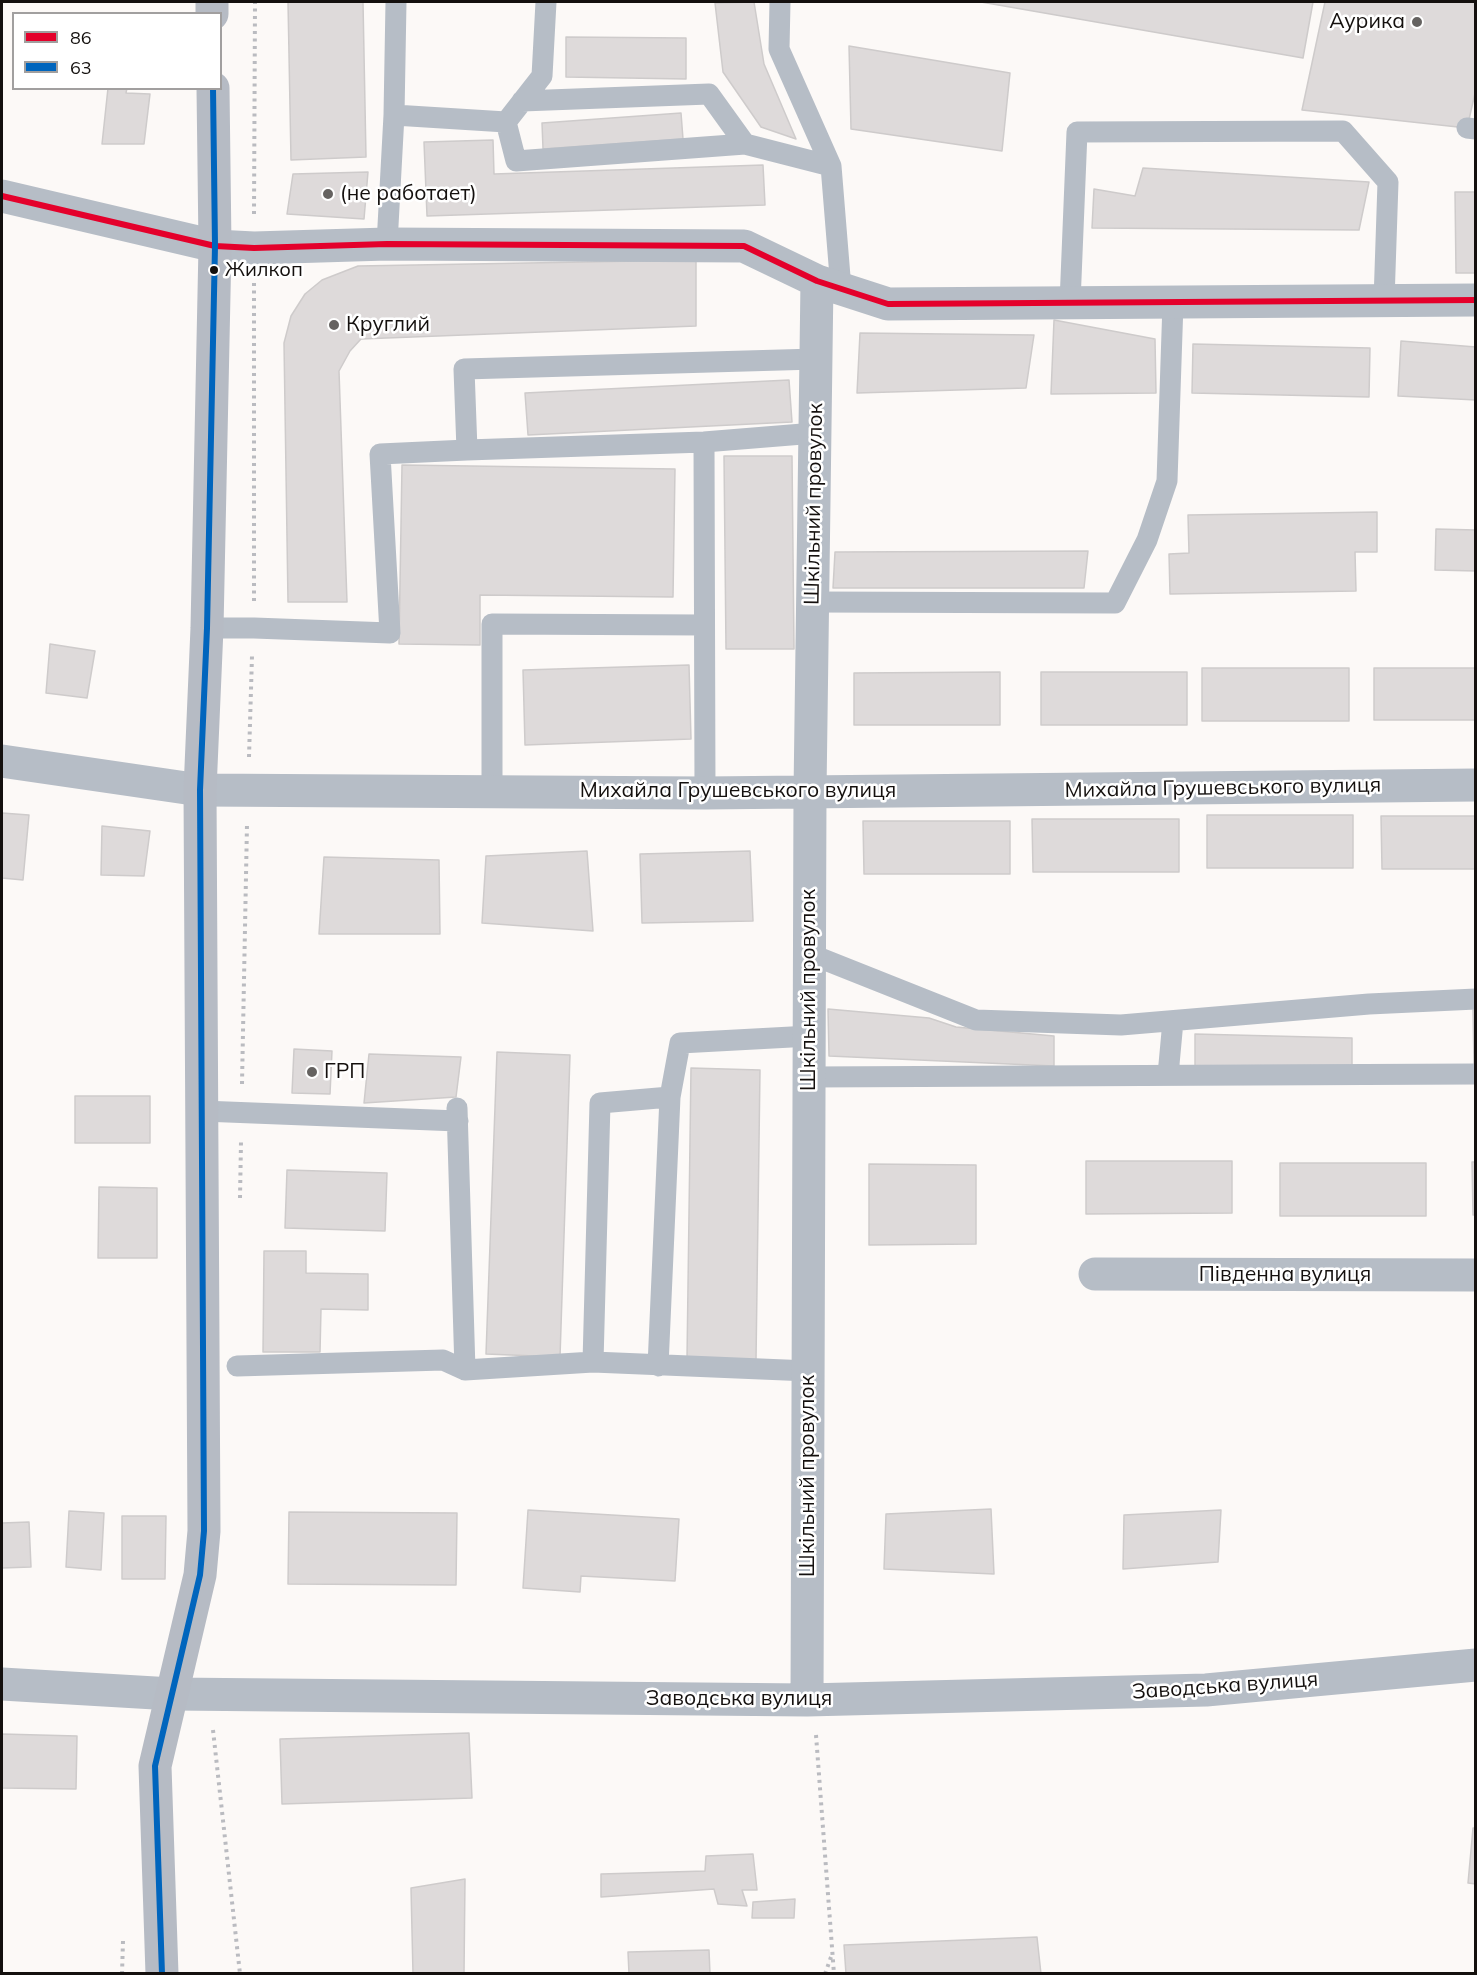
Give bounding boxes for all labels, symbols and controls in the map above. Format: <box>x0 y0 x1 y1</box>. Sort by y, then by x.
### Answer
place label: Аурика <box>1329 9 1405 35</box>
legend <box>12 12 222 90</box>
marker: Аурика <box>1410 15 1424 29</box>
text: 86 <box>70 26 92 49</box>
text: 63 <box>70 56 92 79</box>
place label: (не работает) <box>340 181 477 207</box>
marker: (не работает) <box>321 187 335 201</box>
place label: Жилкоп <box>225 258 303 282</box>
marker: Жилкоп <box>208 264 220 276</box>
place label: Круглий <box>346 312 430 338</box>
marker: Круглий <box>327 318 341 332</box>
street label: Шкільний провулок <box>800 403 828 605</box>
street label: Михайла Грушевського вулиця <box>1065 773 1381 803</box>
street label: Михайла Грушевського вулиця <box>580 778 896 804</box>
street label: Шкільний провулок <box>796 889 822 1091</box>
place label: ГРП <box>324 1059 365 1085</box>
marker: ГРП <box>305 1065 319 1079</box>
street label: Південна вулиця <box>1199 1262 1371 1288</box>
street label: Шкільний провулок <box>795 1375 821 1577</box>
street label: Заводська вулиця <box>1131 1667 1319 1705</box>
street label: Заводська вулиця <box>646 1686 832 1712</box>

